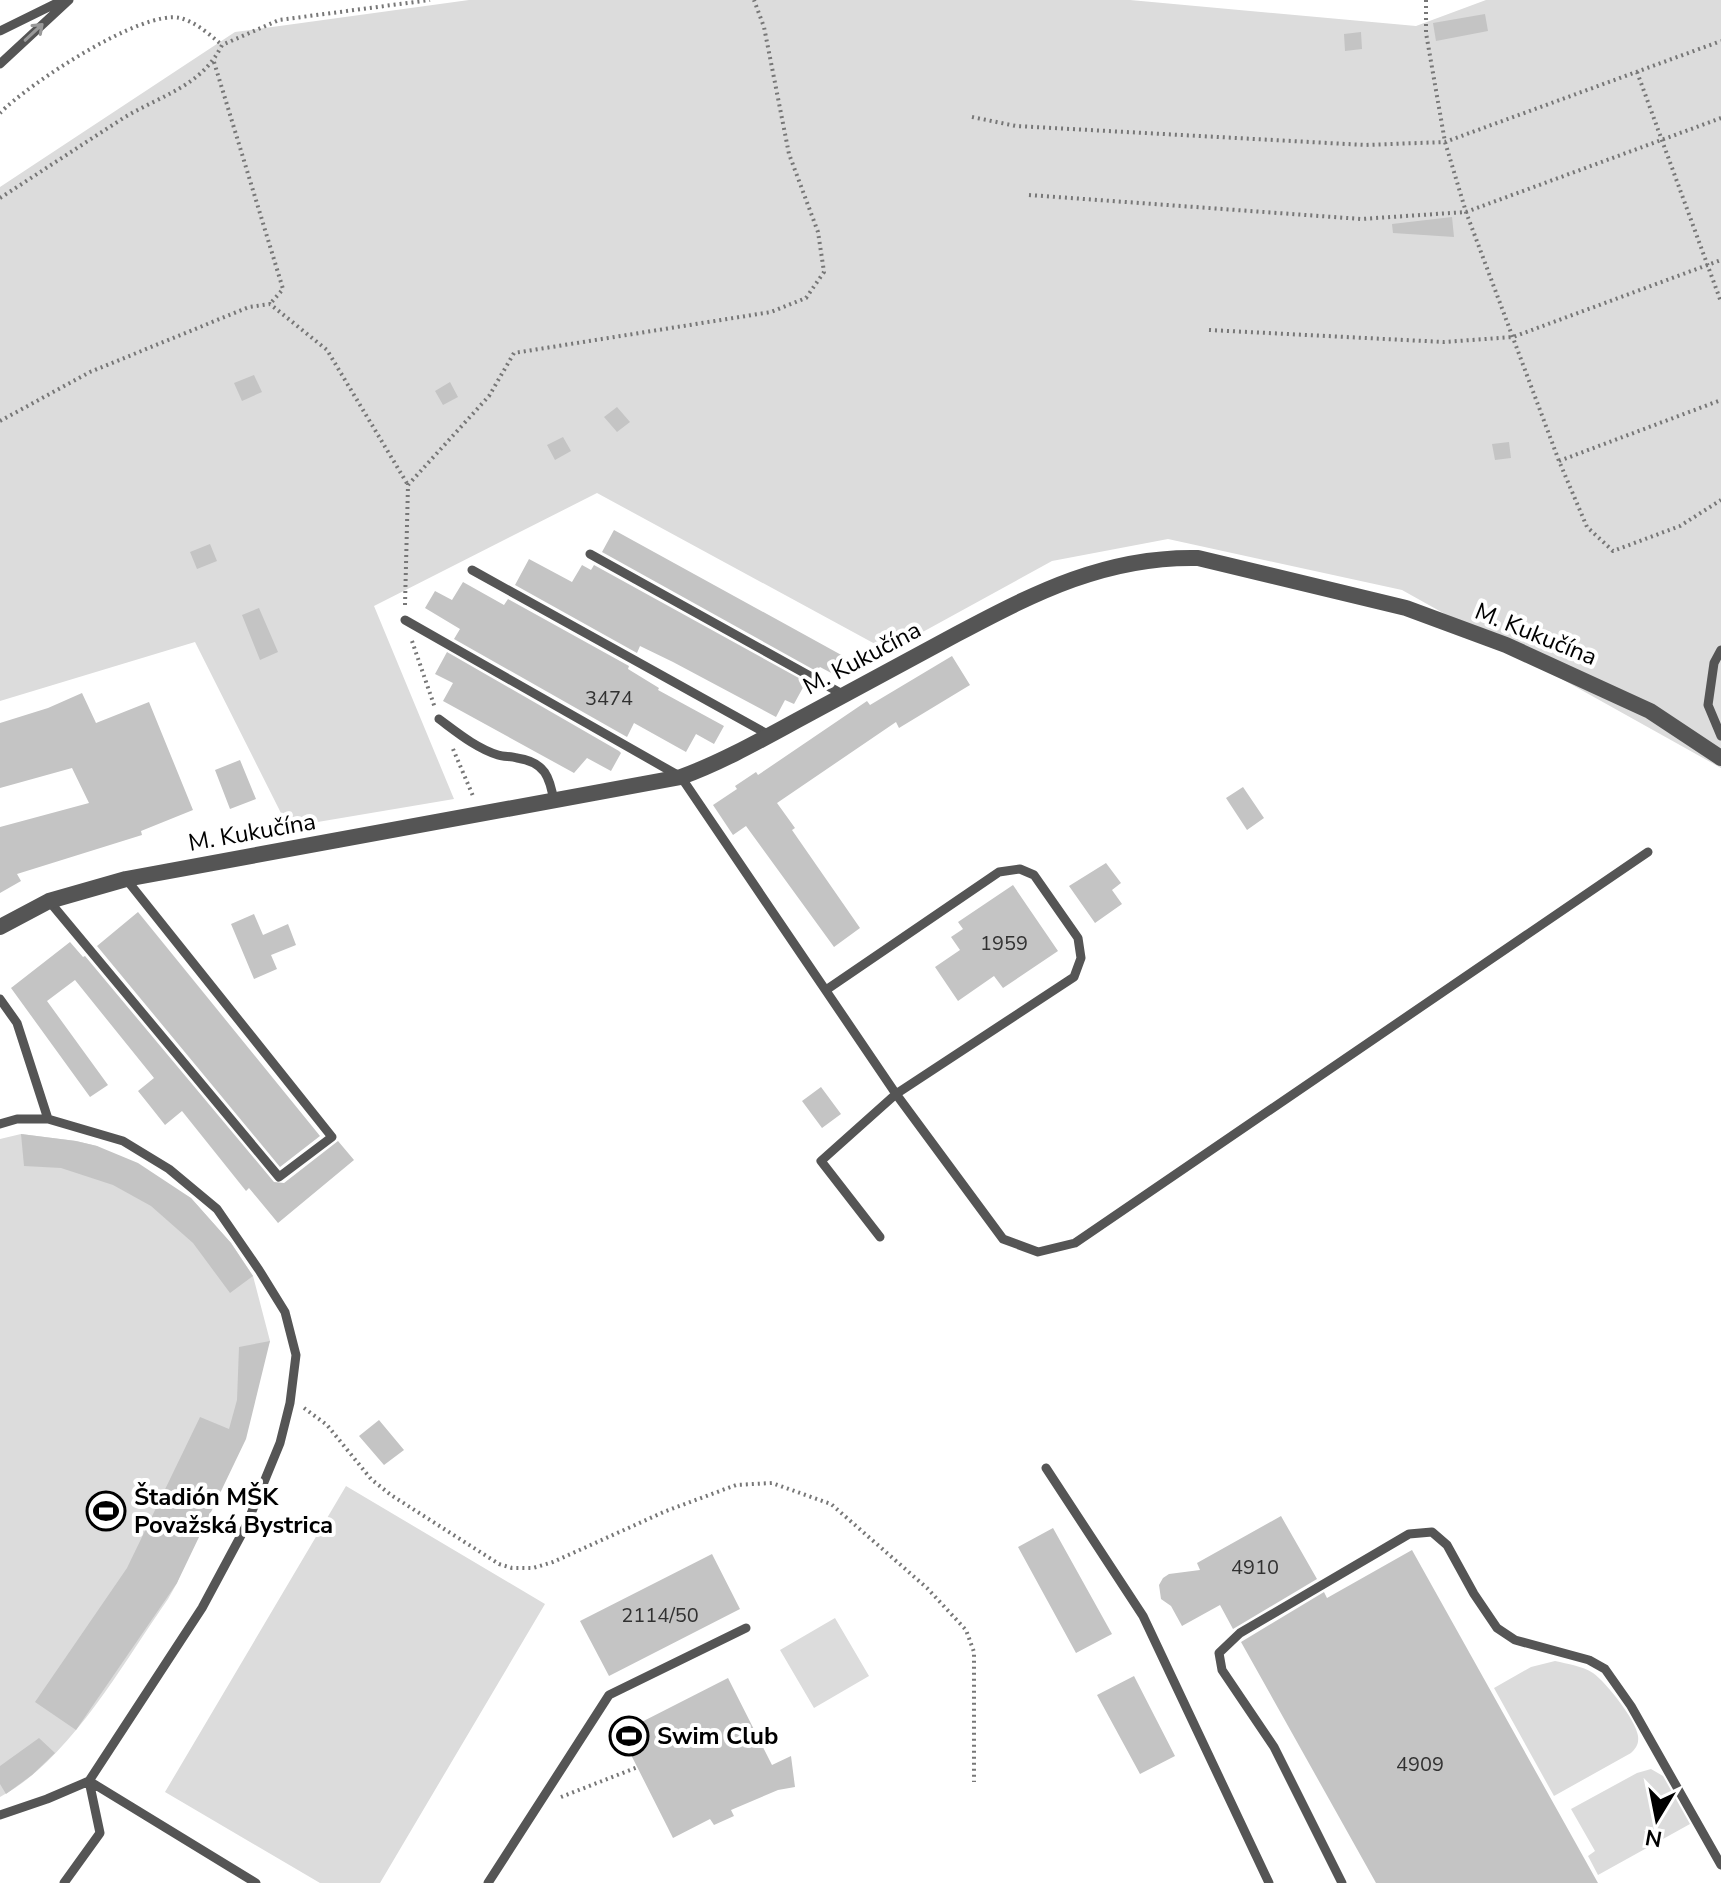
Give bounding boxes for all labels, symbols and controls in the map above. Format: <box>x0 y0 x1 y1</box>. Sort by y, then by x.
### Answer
one-way arrow <box>24 23 44 42</box>
street label: M. Kukučína <box>1470 595 1602 673</box>
street label: M. Kukučína <box>798 614 926 702</box>
house number: 3474 <box>585 685 633 712</box>
street label: M. Kukučína <box>186 805 318 859</box>
house number: 1959 <box>980 930 1028 957</box>
place label: Štadión MŠK Považská Bystrica <box>134 1481 333 1541</box>
sports icon: Štadión MŠK Považská Bystrica <box>85 1490 127 1532</box>
house number: 4910 <box>1231 1554 1279 1581</box>
house number: 2114/50 <box>621 1602 699 1629</box>
sports icon: Swim Club <box>608 1715 650 1757</box>
place label: Swim Club <box>657 1720 778 1752</box>
house number: 4909 <box>1396 1751 1444 1778</box>
north arrow <box>1617 1779 1697 1859</box>
text: N <box>1643 1822 1664 1854</box>

